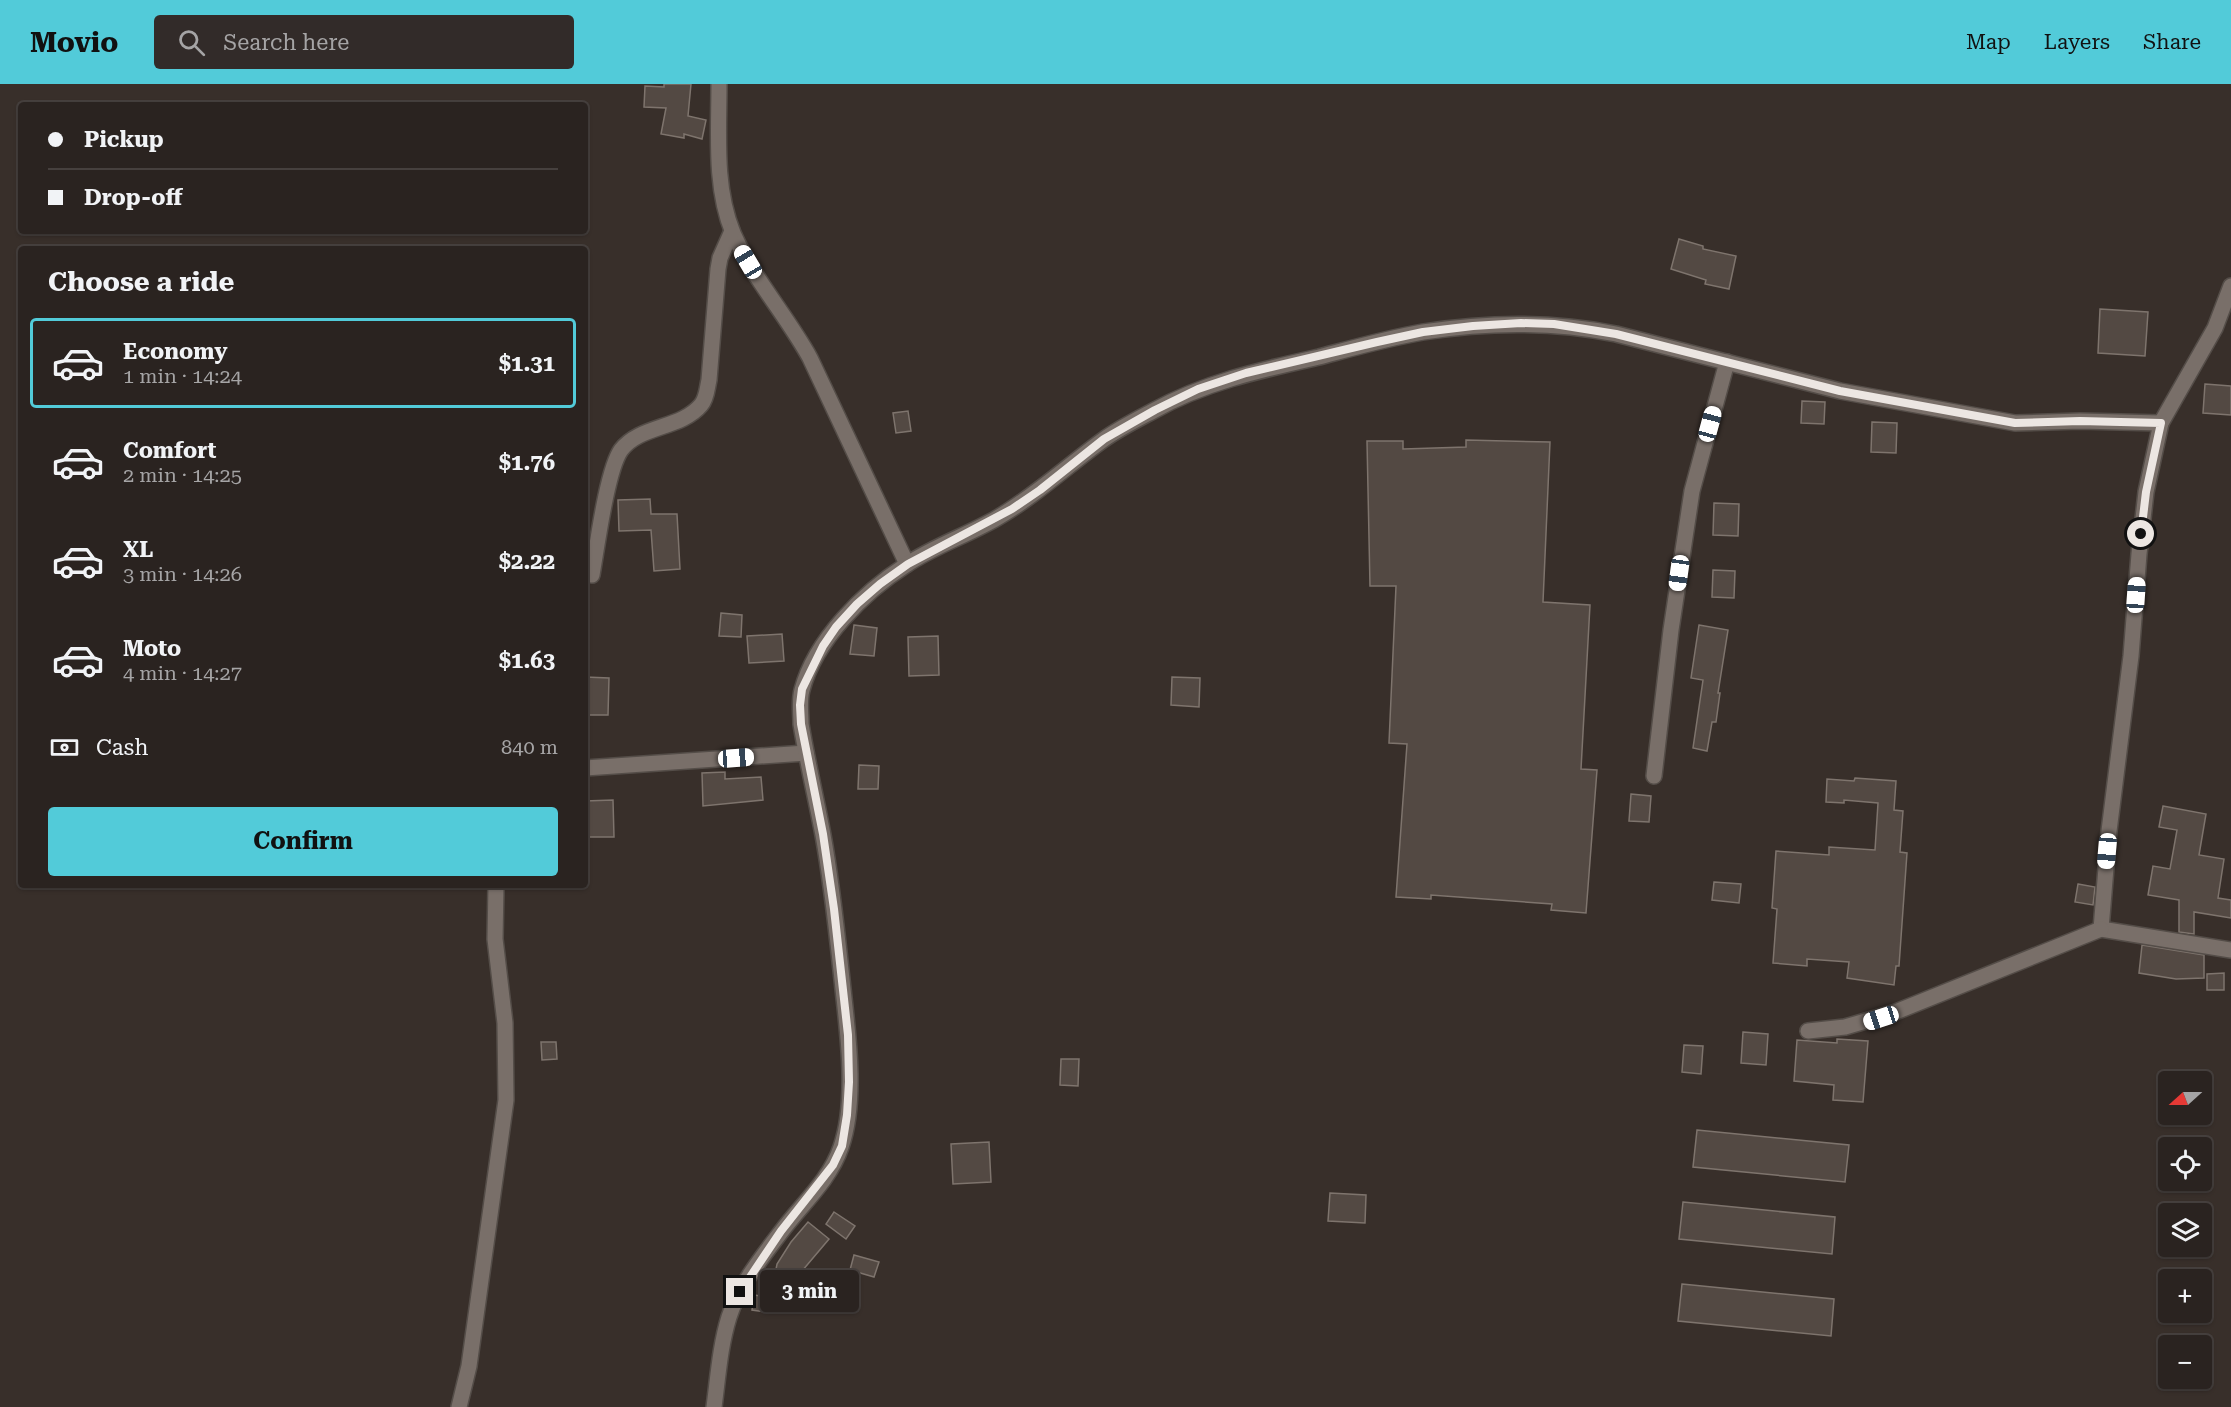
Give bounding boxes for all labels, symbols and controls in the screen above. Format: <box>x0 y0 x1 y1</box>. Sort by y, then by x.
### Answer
search box <box>154 15 574 69</box>
text: Movio <box>30 26 118 59</box>
icon: search <box>175 26 208 59</box>
text: Search here <box>223 30 349 55</box>
text: Map <box>1966 30 2011 54</box>
text: Layers <box>2044 30 2110 54</box>
text: Share <box>2143 30 2201 54</box>
text: Pickup <box>84 127 164 152</box>
text: Drop-off <box>84 185 182 210</box>
car <box>731 242 765 282</box>
text: Choose a ride <box>48 266 234 298</box>
icon: car <box>51 336 105 390</box>
text: Economy <box>123 339 227 364</box>
text: $1.31 <box>499 351 555 376</box>
text: 1 min · 14:24 <box>123 364 242 388</box>
car <box>1697 404 1723 444</box>
icon: car <box>51 435 105 489</box>
text: Comfort <box>123 438 216 463</box>
text: $1.76 <box>499 450 555 475</box>
text: 2 min · 14:25 <box>123 463 242 487</box>
route start <box>2127 520 2154 547</box>
icon: car <box>51 534 105 588</box>
text: XL <box>123 537 153 562</box>
text: $2.22 <box>499 549 555 574</box>
car <box>1668 554 1690 592</box>
text: 3 min · 14:26 <box>123 562 242 586</box>
car <box>2126 576 2146 614</box>
icon: car <box>51 633 105 687</box>
text: Moto <box>123 636 181 661</box>
text: $1.63 <box>499 648 555 673</box>
text: 4 min · 14:27 <box>123 661 242 685</box>
icon: cash <box>48 731 81 764</box>
text: Cash <box>96 735 148 760</box>
text: 840 m <box>501 735 558 759</box>
car <box>717 748 755 768</box>
button: Confirm <box>48 807 558 876</box>
car <box>2096 832 2118 870</box>
car <box>1861 1004 1901 1032</box>
north arrow <box>2158 1071 2212 1125</box>
map controls <box>2158 1071 2212 1389</box>
button: locate <box>2158 1137 2212 1191</box>
button: layers <box>2158 1203 2212 1257</box>
button: + <box>2158 1269 2212 1323</box>
callout: 3 min <box>761 1271 860 1313</box>
route end <box>726 1278 753 1305</box>
text: 3 min <box>782 1279 837 1303</box>
button: − <box>2158 1335 2212 1389</box>

